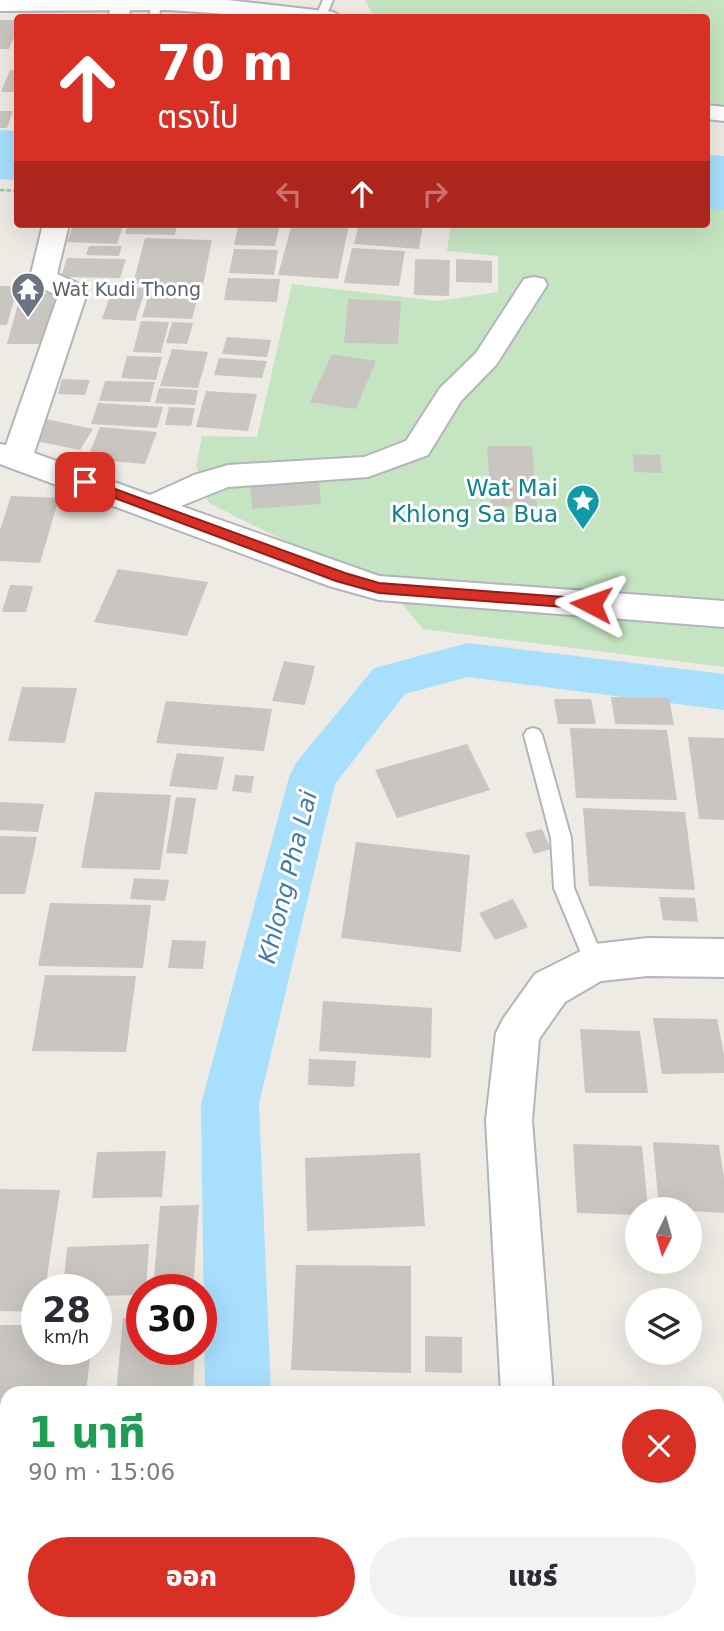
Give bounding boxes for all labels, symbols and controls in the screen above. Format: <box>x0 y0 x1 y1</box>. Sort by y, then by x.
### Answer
text: 70 m <box>157 35 293 92</box>
icon: ahead <box>42 42 133 133</box>
text: ตรงไป <box>157 98 239 136</box>
icon: left <box>270 175 308 213</box>
icon: ahead <box>343 175 381 213</box>
icon: right <box>416 175 454 213</box>
temple icon: Wat Kudi Thong <box>9 270 47 319</box>
place label: Wat Kudi Thong <box>52 278 201 300</box>
pin <box>55 452 115 512</box>
icon: arrive <box>66 463 104 501</box>
place label: Wat Mai Khlong Sa Bua <box>391 475 558 527</box>
place icon: Wat Mai Khlong Sa Bua <box>564 482 602 531</box>
position arrow <box>554 567 628 641</box>
water label: Khlong Pha Lai <box>253 787 323 966</box>
north arrow <box>625 1197 702 1274</box>
map controls <box>625 1197 702 1365</box>
speed limit sign: 30 <box>126 1274 217 1365</box>
button: layers <box>625 1288 702 1365</box>
text: 28 <box>42 1290 91 1330</box>
text: km/h <box>44 1326 89 1347</box>
text: 1 นาที <box>28 1408 146 1457</box>
button: close <box>622 1409 696 1483</box>
text: 90 m · 15:06 <box>28 1459 175 1485</box>
button: ออก <box>28 1537 355 1617</box>
button: แชร์ <box>369 1537 696 1617</box>

